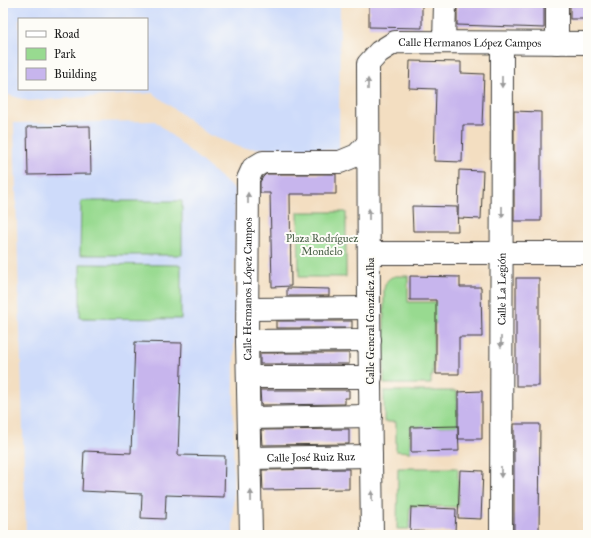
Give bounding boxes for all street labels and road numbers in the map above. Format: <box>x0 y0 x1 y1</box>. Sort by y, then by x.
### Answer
street label: Calle Hermanos López Campos <box>398 36 541 49</box>
street label: Calle Hermanos López Campos <box>240 217 254 361</box>
street label: Calle La Legión <box>495 253 508 325</box>
street label: Calle General González Alba <box>364 257 377 384</box>
street label: Calle José Ruiz Ruz <box>267 450 355 465</box>

